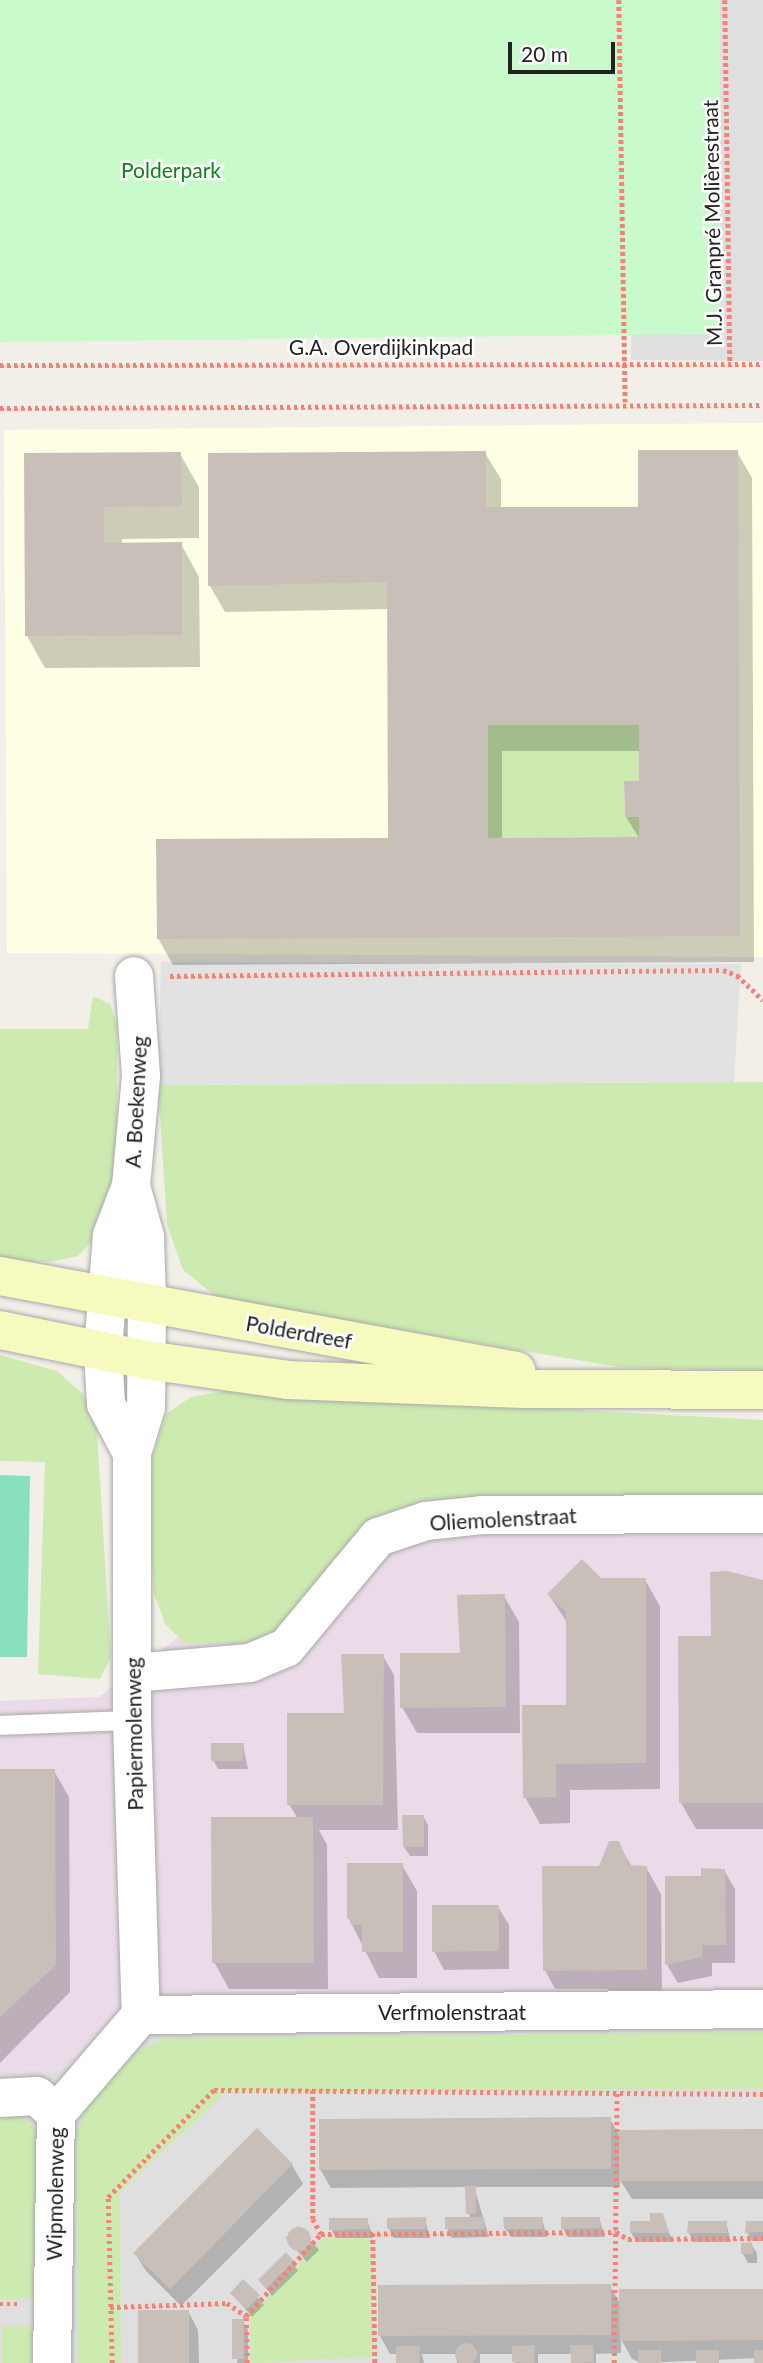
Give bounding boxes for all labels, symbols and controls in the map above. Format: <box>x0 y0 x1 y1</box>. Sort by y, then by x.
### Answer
scale bar <box>511 28 618 72</box>
text: 20 m <box>521 41 568 66</box>
street label: M.J. Granpré Molièrestraat <box>697 100 727 346</box>
park label: Polderpark <box>121 157 221 183</box>
street label: G.A. Overdijkinkpad <box>289 334 473 360</box>
street label: A. Boekenweg <box>120 1035 152 1169</box>
street label: Polderdreef <box>244 1310 354 1354</box>
street label: Oliemolenstraat <box>429 1503 577 1535</box>
street label: Papiermolenweg <box>120 1657 148 1811</box>
street label: Verfmolenstraat <box>378 1999 526 2025</box>
street label: Wipmolenweg <box>41 2127 69 2261</box>

